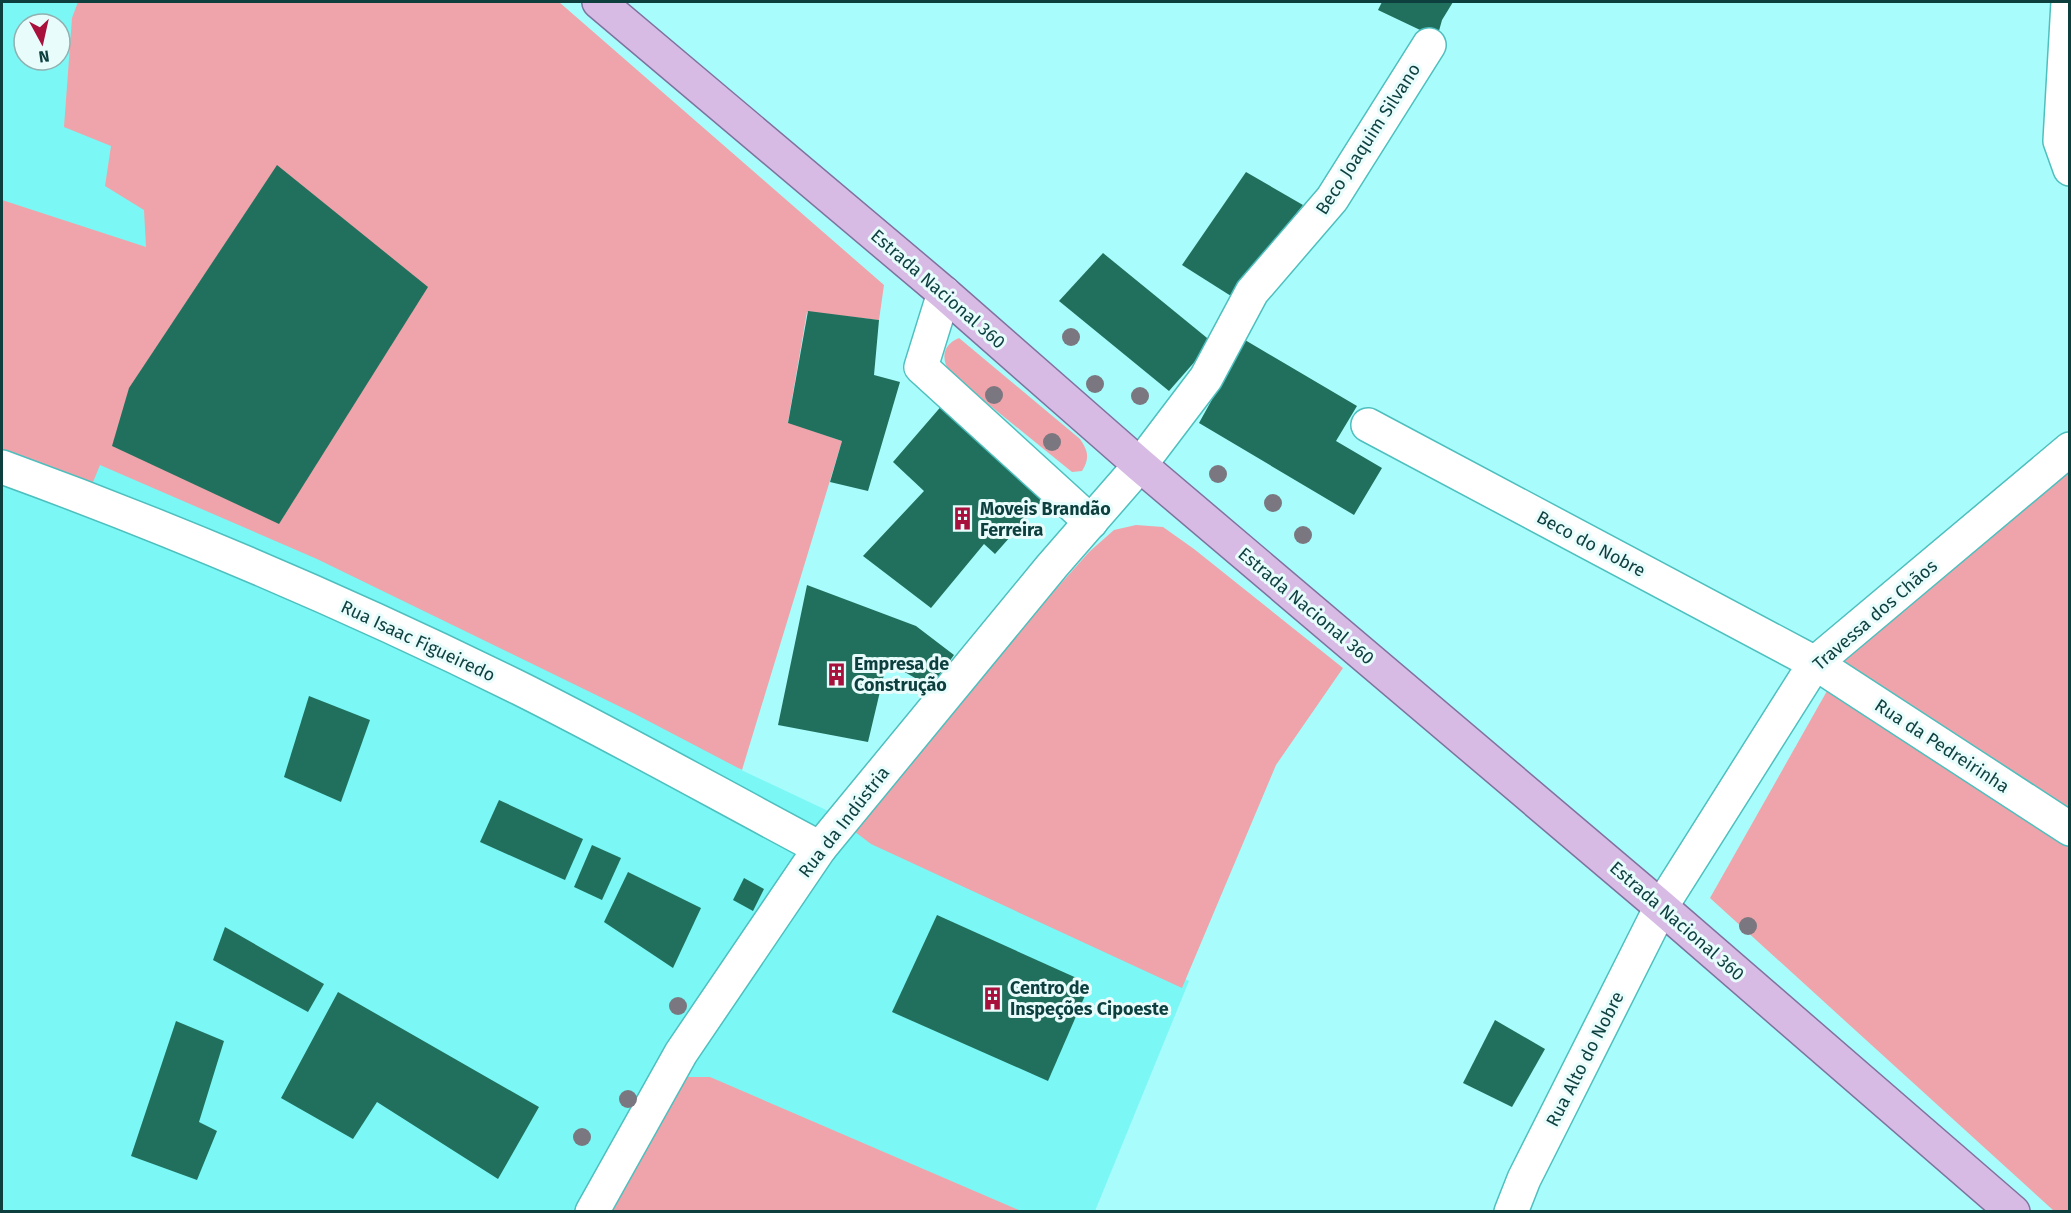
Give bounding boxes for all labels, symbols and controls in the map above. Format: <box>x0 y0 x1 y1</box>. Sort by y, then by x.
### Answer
north arrow <box>12 12 72 72</box>
text: N <box>37 46 51 67</box>
street label: Beco Joaquim Silvano <box>1311 59 1425 219</box>
street label: Estrada Nacional 360 <box>866 225 1010 353</box>
place label: Moveis Brandão Ferreira <box>980 498 1111 541</box>
building icon: Moveis Brandão Ferreira <box>949 506 975 532</box>
street label: Beco do Nobre <box>1533 506 1649 582</box>
street label: Estrada Nacional 360 <box>1233 543 1379 669</box>
street label: Travessa dos Chãos <box>1808 555 1942 675</box>
street label: Rua Isaac Figueiredo <box>337 596 499 686</box>
place label: Empresa de Construção <box>854 653 949 696</box>
building icon: Empresa de Construção <box>823 661 849 687</box>
street label: Rua da Pedreirinha <box>1871 694 2013 798</box>
street label: Rua da Indústria <box>794 762 894 882</box>
street label: Estrada Nacional 360 <box>1605 857 1749 985</box>
place label: Centro de Inspeções Cipoeste <box>1010 977 1169 1020</box>
building icon: Centro de Inspeções Cipoeste <box>979 985 1005 1011</box>
street label: Rua Alto do Nobre <box>1541 988 1629 1130</box>

